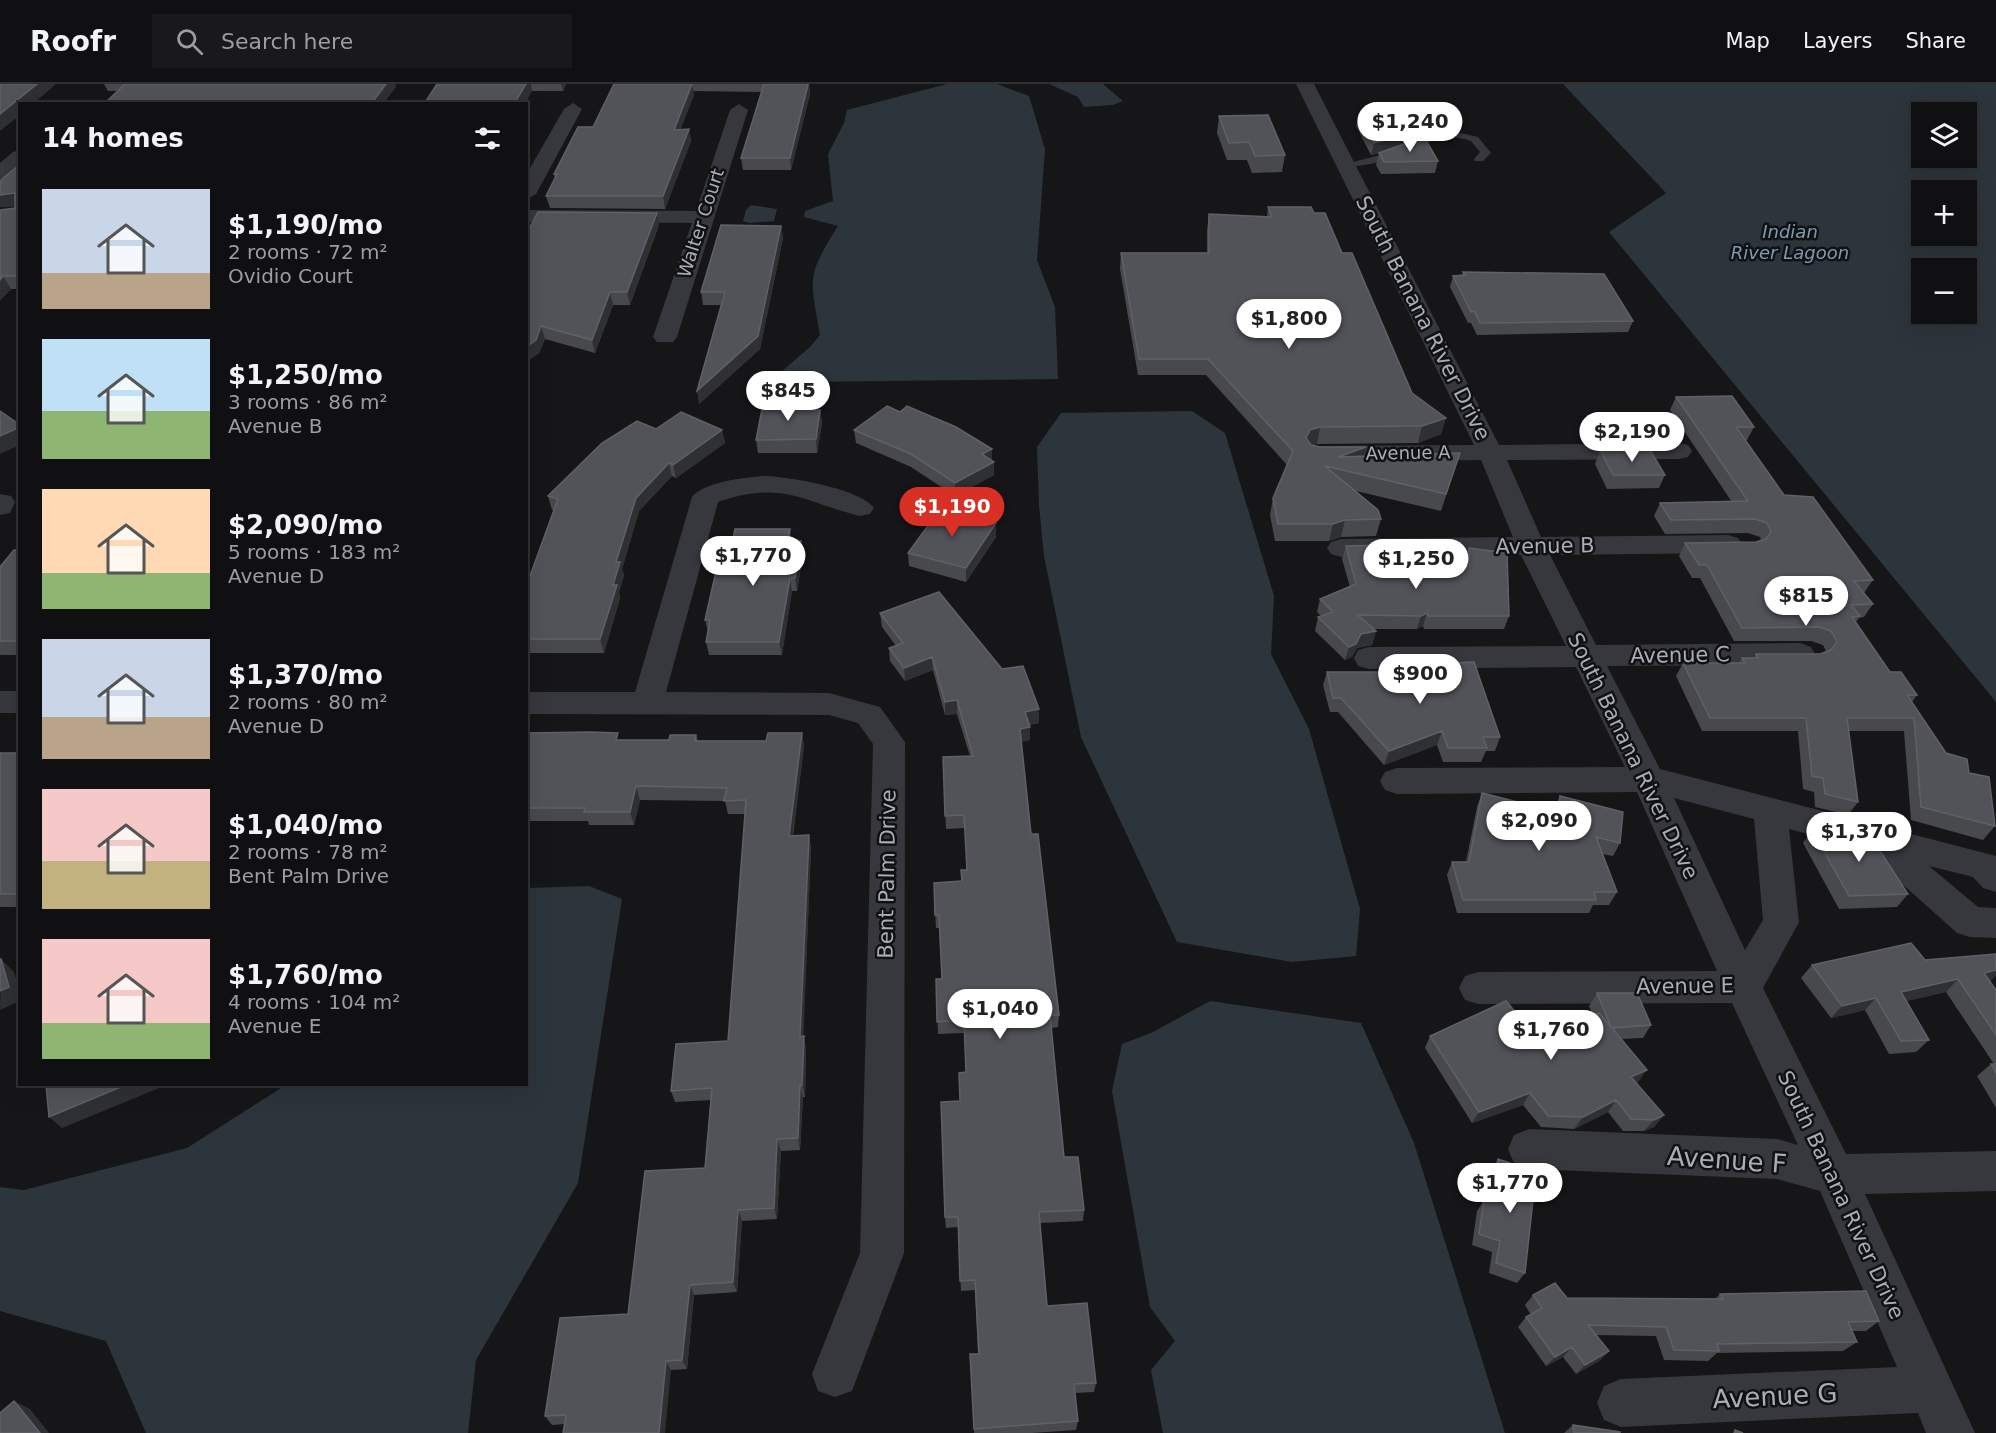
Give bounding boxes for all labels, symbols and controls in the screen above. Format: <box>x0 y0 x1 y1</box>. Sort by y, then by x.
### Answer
search box <box>152 14 572 68</box>
text: Roofr <box>30 25 116 58</box>
icon: search <box>173 25 206 58</box>
text: Search here <box>221 29 353 54</box>
text: Map <box>1726 29 1770 53</box>
text: Layers <box>1803 29 1872 53</box>
text: Share <box>1905 29 1966 53</box>
pin: $1,240 <box>1361 102 1459 153</box>
map controls <box>1911 102 1977 324</box>
button: layers <box>1911 102 1977 168</box>
text: $1,240 <box>1371 109 1449 133</box>
icon: filters <box>471 122 504 155</box>
text: 14 homes <box>42 123 184 153</box>
street label: Walter Court <box>673 166 728 280</box>
button: + <box>1911 180 1977 246</box>
street label: South Banana River Drive <box>1351 192 1495 444</box>
text: $1,190/mo <box>228 210 383 240</box>
icon: home <box>90 213 162 285</box>
water label: Indian River Lagoon <box>1731 221 1849 263</box>
text: 2 rooms · 72 m² <box>228 240 388 264</box>
button: − <box>1911 258 1977 324</box>
text: Ovidio Court <box>228 264 353 288</box>
pin: $1,800 <box>1240 299 1338 350</box>
text: $1,800 <box>1250 306 1328 330</box>
text: $1,250/mo <box>228 360 383 390</box>
icon: home <box>90 363 162 435</box>
pin: $845 <box>752 371 824 422</box>
text: $845 <box>760 378 816 402</box>
text: 3 rooms · 86 m² <box>228 390 388 414</box>
pin: $2,190 <box>1583 412 1681 463</box>
text: Avenue B <box>228 414 322 438</box>
text: $2,190 <box>1593 419 1671 443</box>
street label: Avenue A <box>1365 441 1451 464</box>
pin: $1,190 <box>903 487 1001 538</box>
text: $1,190 <box>913 494 991 518</box>
text: $2,090/mo <box>228 510 383 540</box>
icon: home <box>90 513 162 585</box>
street label: Avenue B <box>1495 533 1595 559</box>
pin: $1,770 <box>704 536 802 587</box>
pin: $1,250 <box>1367 539 1465 590</box>
text: 5 rooms · 183 m² <box>228 540 400 564</box>
text: $1,770 <box>714 543 792 567</box>
text: $1,250 <box>1377 546 1455 570</box>
text: Avenue D <box>228 564 324 588</box>
pin: $815 <box>1770 576 1842 627</box>
text: $815 <box>1778 583 1834 607</box>
street label: South Banana River Drive <box>1563 629 1703 883</box>
street label: Avenue C <box>1630 642 1730 668</box>
pin: $900 <box>1384 654 1456 705</box>
text: $1,370/mo <box>228 660 383 690</box>
text: $900 <box>1392 661 1448 685</box>
icon: home <box>90 663 162 735</box>
text: 2 rooms · 80 m² <box>228 690 388 714</box>
text: Avenue D <box>228 714 324 738</box>
street label: Bent Palm Drive <box>874 789 900 959</box>
pin: $2,090 <box>1490 801 1588 852</box>
text: $2,090 <box>1500 808 1578 832</box>
text: $1,040/mo <box>228 810 383 840</box>
pin: $1,370 <box>1810 812 1908 863</box>
icon: home <box>90 813 162 885</box>
text: $1,370 <box>1820 819 1898 843</box>
text: 2 rooms · 78 m² <box>228 840 388 864</box>
text: Bent Palm Drive <box>228 864 389 888</box>
text: $1,760/mo <box>228 960 383 990</box>
icon: home <box>90 963 162 1035</box>
street label: Avenue E <box>1636 973 1734 999</box>
pin: $1,040 <box>951 989 1049 1040</box>
text: 4 rooms · 104 m² <box>228 990 400 1014</box>
text: $1,040 <box>961 996 1039 1020</box>
pin: $1,760 <box>1502 1010 1600 1061</box>
text: Avenue E <box>228 1014 321 1038</box>
text: $1,760 <box>1512 1017 1590 1041</box>
street label: South Banana River Drive <box>1773 1067 1909 1323</box>
street label: Avenue F <box>1666 1141 1788 1179</box>
pin: $1,770 <box>1461 1163 1559 1214</box>
text: $1,770 <box>1471 1170 1549 1194</box>
street label: Avenue G <box>1712 1378 1838 1414</box>

